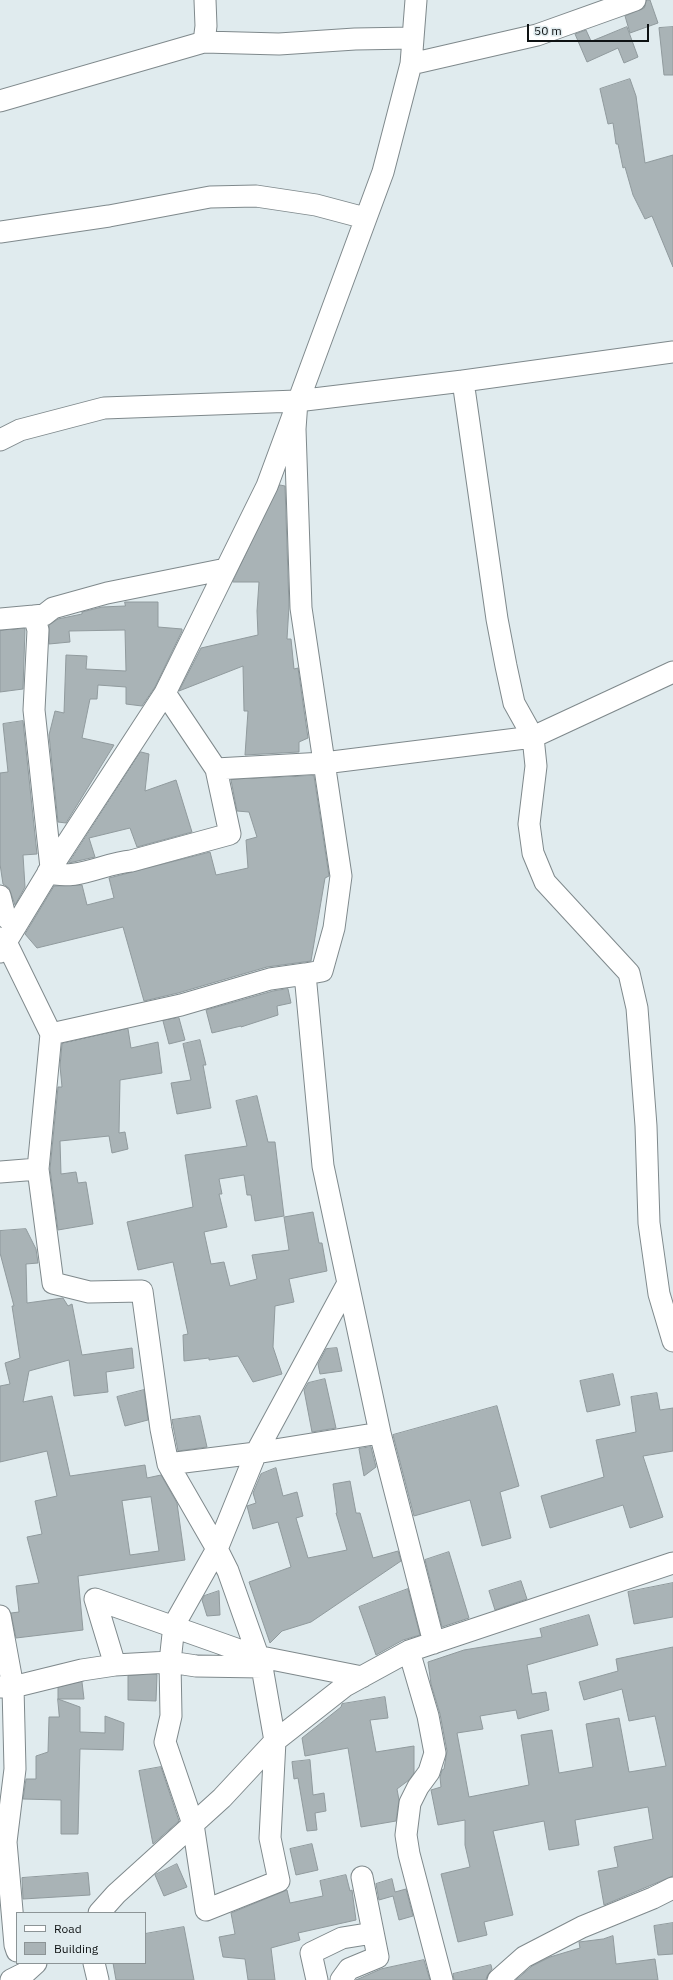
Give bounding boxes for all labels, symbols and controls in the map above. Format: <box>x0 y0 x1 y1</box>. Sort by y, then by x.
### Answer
scale bar <box>529 16 651 42</box>
text: 50 m <box>534 23 562 38</box>
legend <box>16 1912 146 1964</box>
text: Road <box>54 1921 82 1936</box>
text: Building <box>54 1941 98 1956</box>

